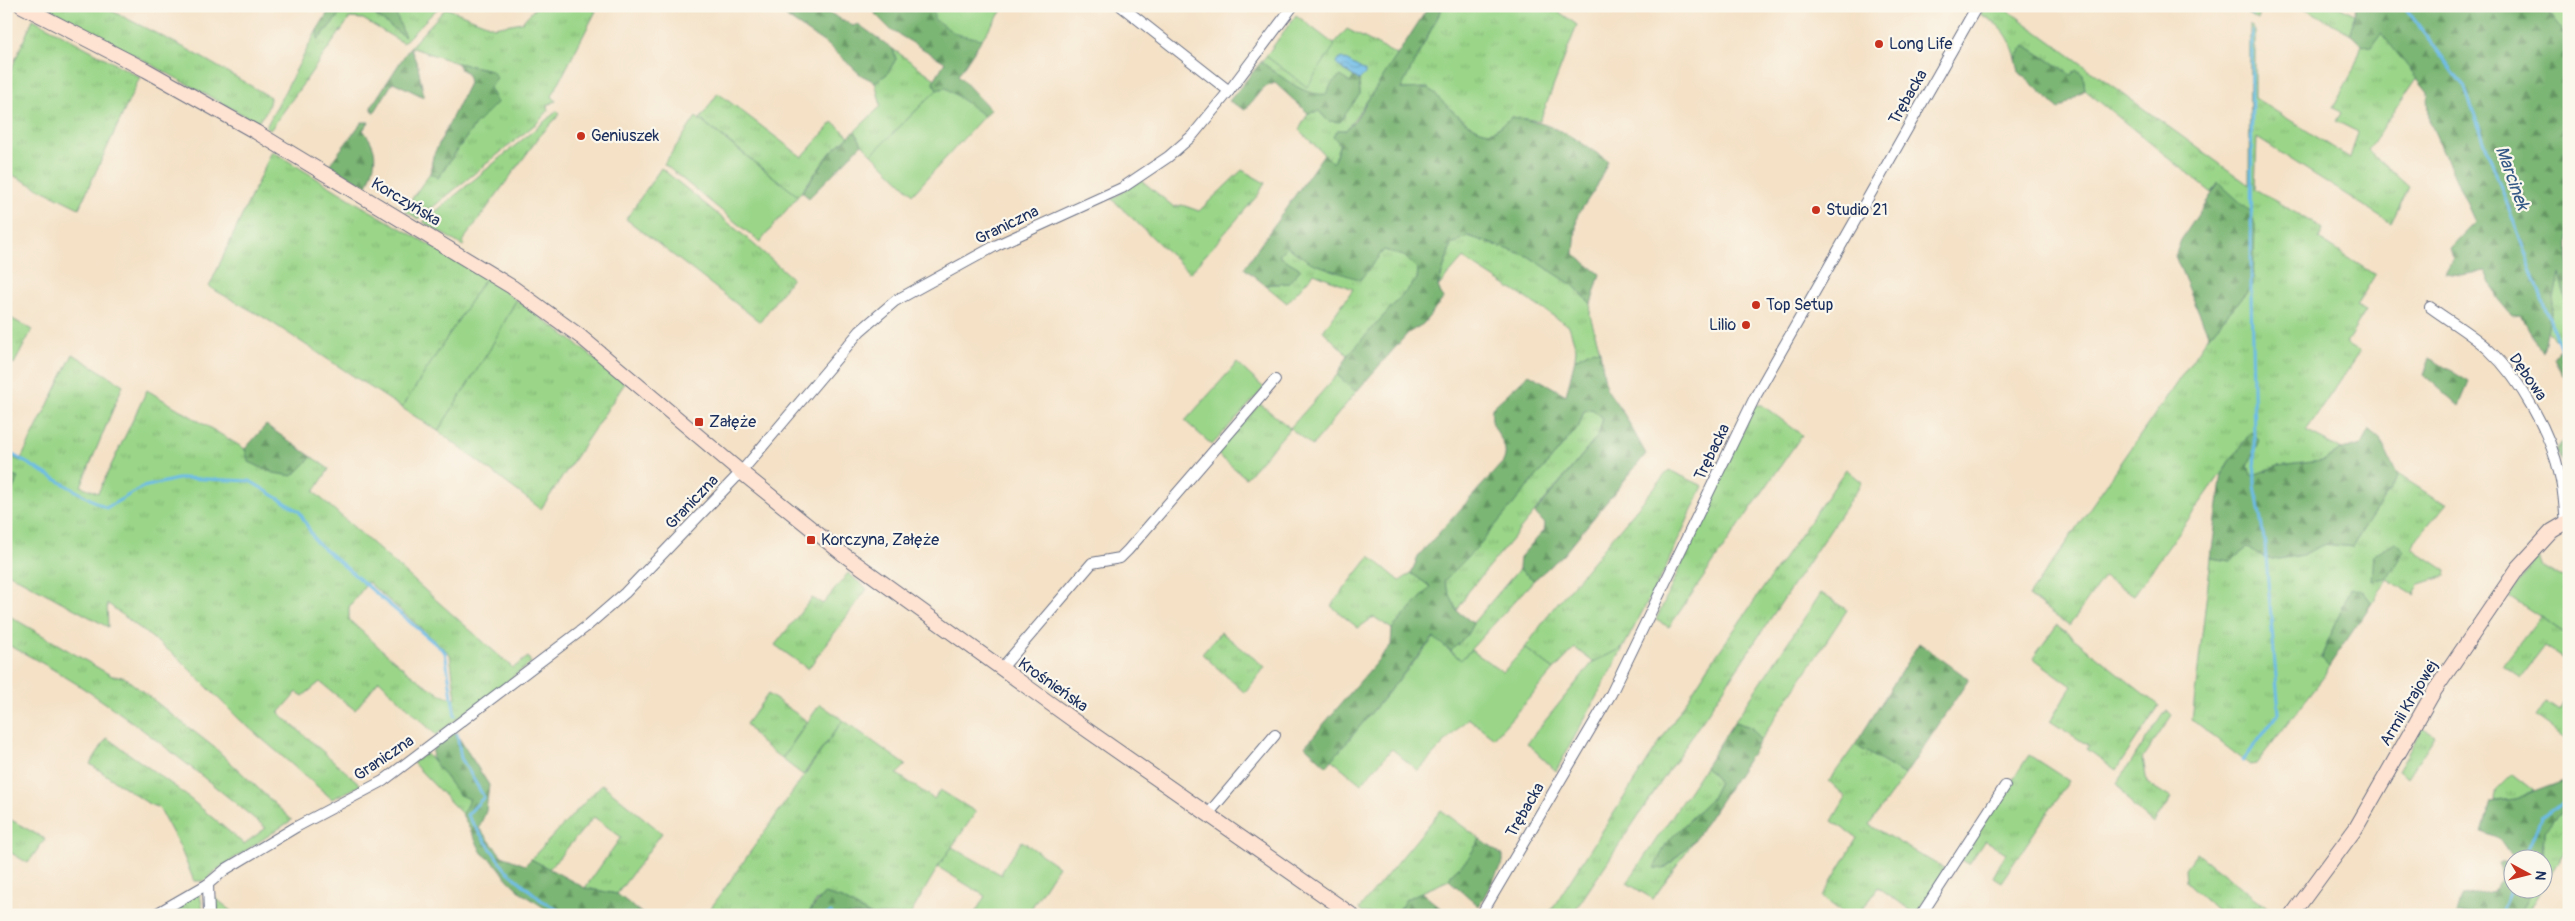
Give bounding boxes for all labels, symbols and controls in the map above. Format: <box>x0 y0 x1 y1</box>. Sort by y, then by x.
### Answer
place label: Long Life <box>1889 34 1952 54</box>
marker: Long Life <box>1873 38 1885 50</box>
street label: Trębacka <box>1884 66 1932 128</box>
place label: Geniuszek <box>591 126 660 146</box>
marker: Geniuszek <box>575 130 587 142</box>
water label: Marcinek <box>2490 143 2535 215</box>
street label: Korczyńska <box>368 173 444 231</box>
place label: Studio 21 <box>1826 200 1888 220</box>
street label: Graniczna <box>972 201 1042 249</box>
marker: Studio 21 <box>1810 204 1822 216</box>
place label: Top Setup <box>1766 295 1833 315</box>
marker: Top Setup <box>1750 299 1762 311</box>
place label: Lilio <box>1709 315 1736 335</box>
marker: Lilio <box>1740 319 1752 331</box>
street label: Dębowa <box>2505 350 2551 404</box>
place label: Załęże <box>709 412 756 432</box>
marker: Załęże <box>693 416 705 428</box>
street label: Trębacka <box>1690 421 1734 483</box>
street label: Graniczna <box>661 471 723 533</box>
place label: Korczyna, Załęże <box>821 530 939 550</box>
marker: Korczyna, Załęże <box>805 534 817 546</box>
street label: Krośnieńska <box>1014 654 1092 716</box>
street label: Armii Krajowej <box>2376 656 2442 750</box>
street label: Graniczna <box>350 731 418 785</box>
street label: Trębacka <box>1501 779 1549 841</box>
north arrow <box>2502 848 2552 898</box>
text: N <box>2531 870 2549 881</box>

